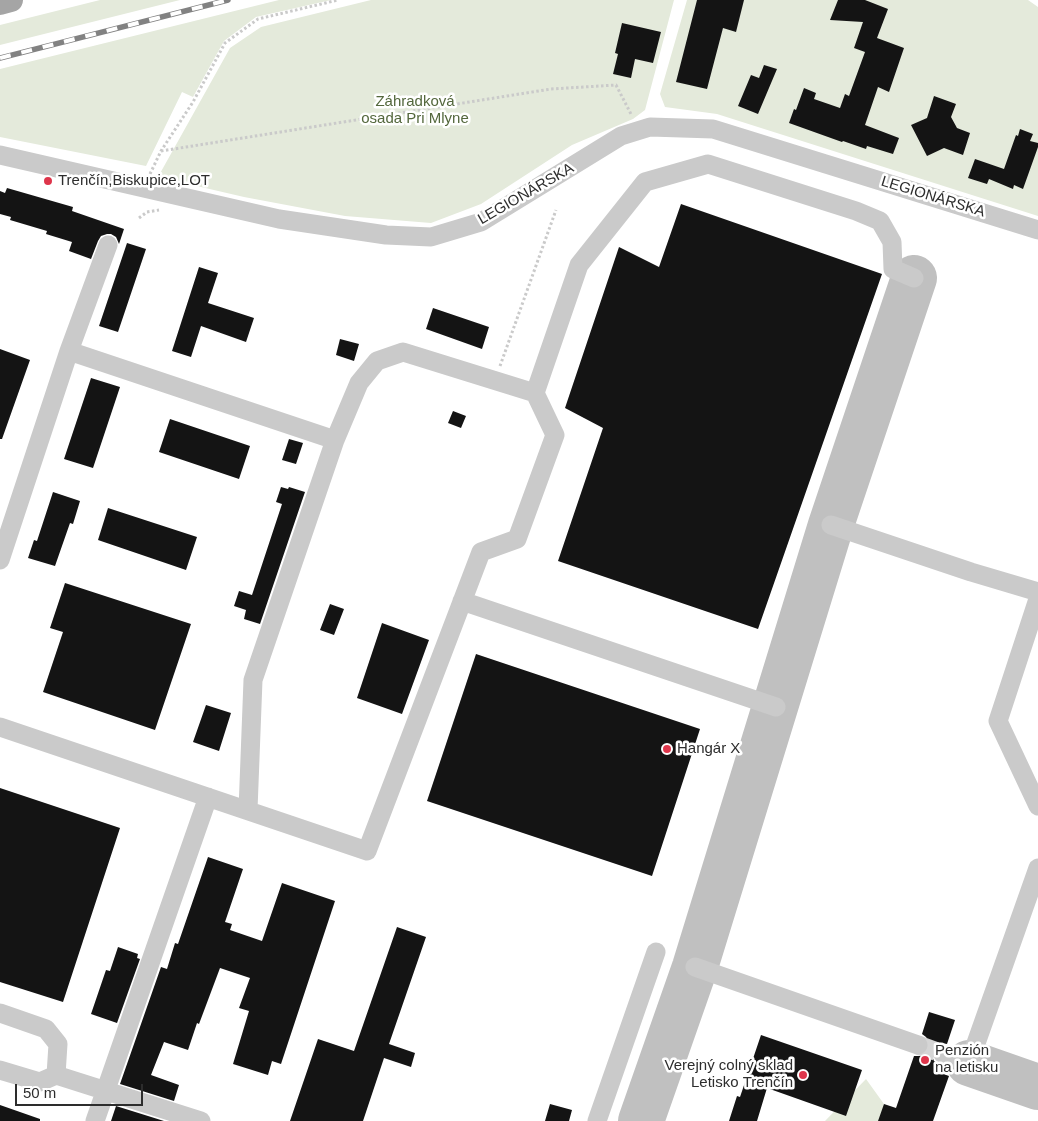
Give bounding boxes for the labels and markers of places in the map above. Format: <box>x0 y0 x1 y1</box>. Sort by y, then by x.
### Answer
place label: Trenčín,Biskupice,LOT <box>58 172 210 190</box>
marker: Trenčín,Biskupice,LOT <box>42 175 54 187</box>
place label: Hangár X <box>677 740 740 758</box>
marker: Hangár X <box>661 743 673 755</box>
place label: Penzión na letisku <box>935 1042 998 1077</box>
marker: Penzión na letisku <box>919 1054 931 1066</box>
place label: Verejný colný sklad Letisko Trenčín <box>665 1057 793 1092</box>
marker: Verejný colný sklad Letisko Trenčín <box>797 1069 809 1081</box>

